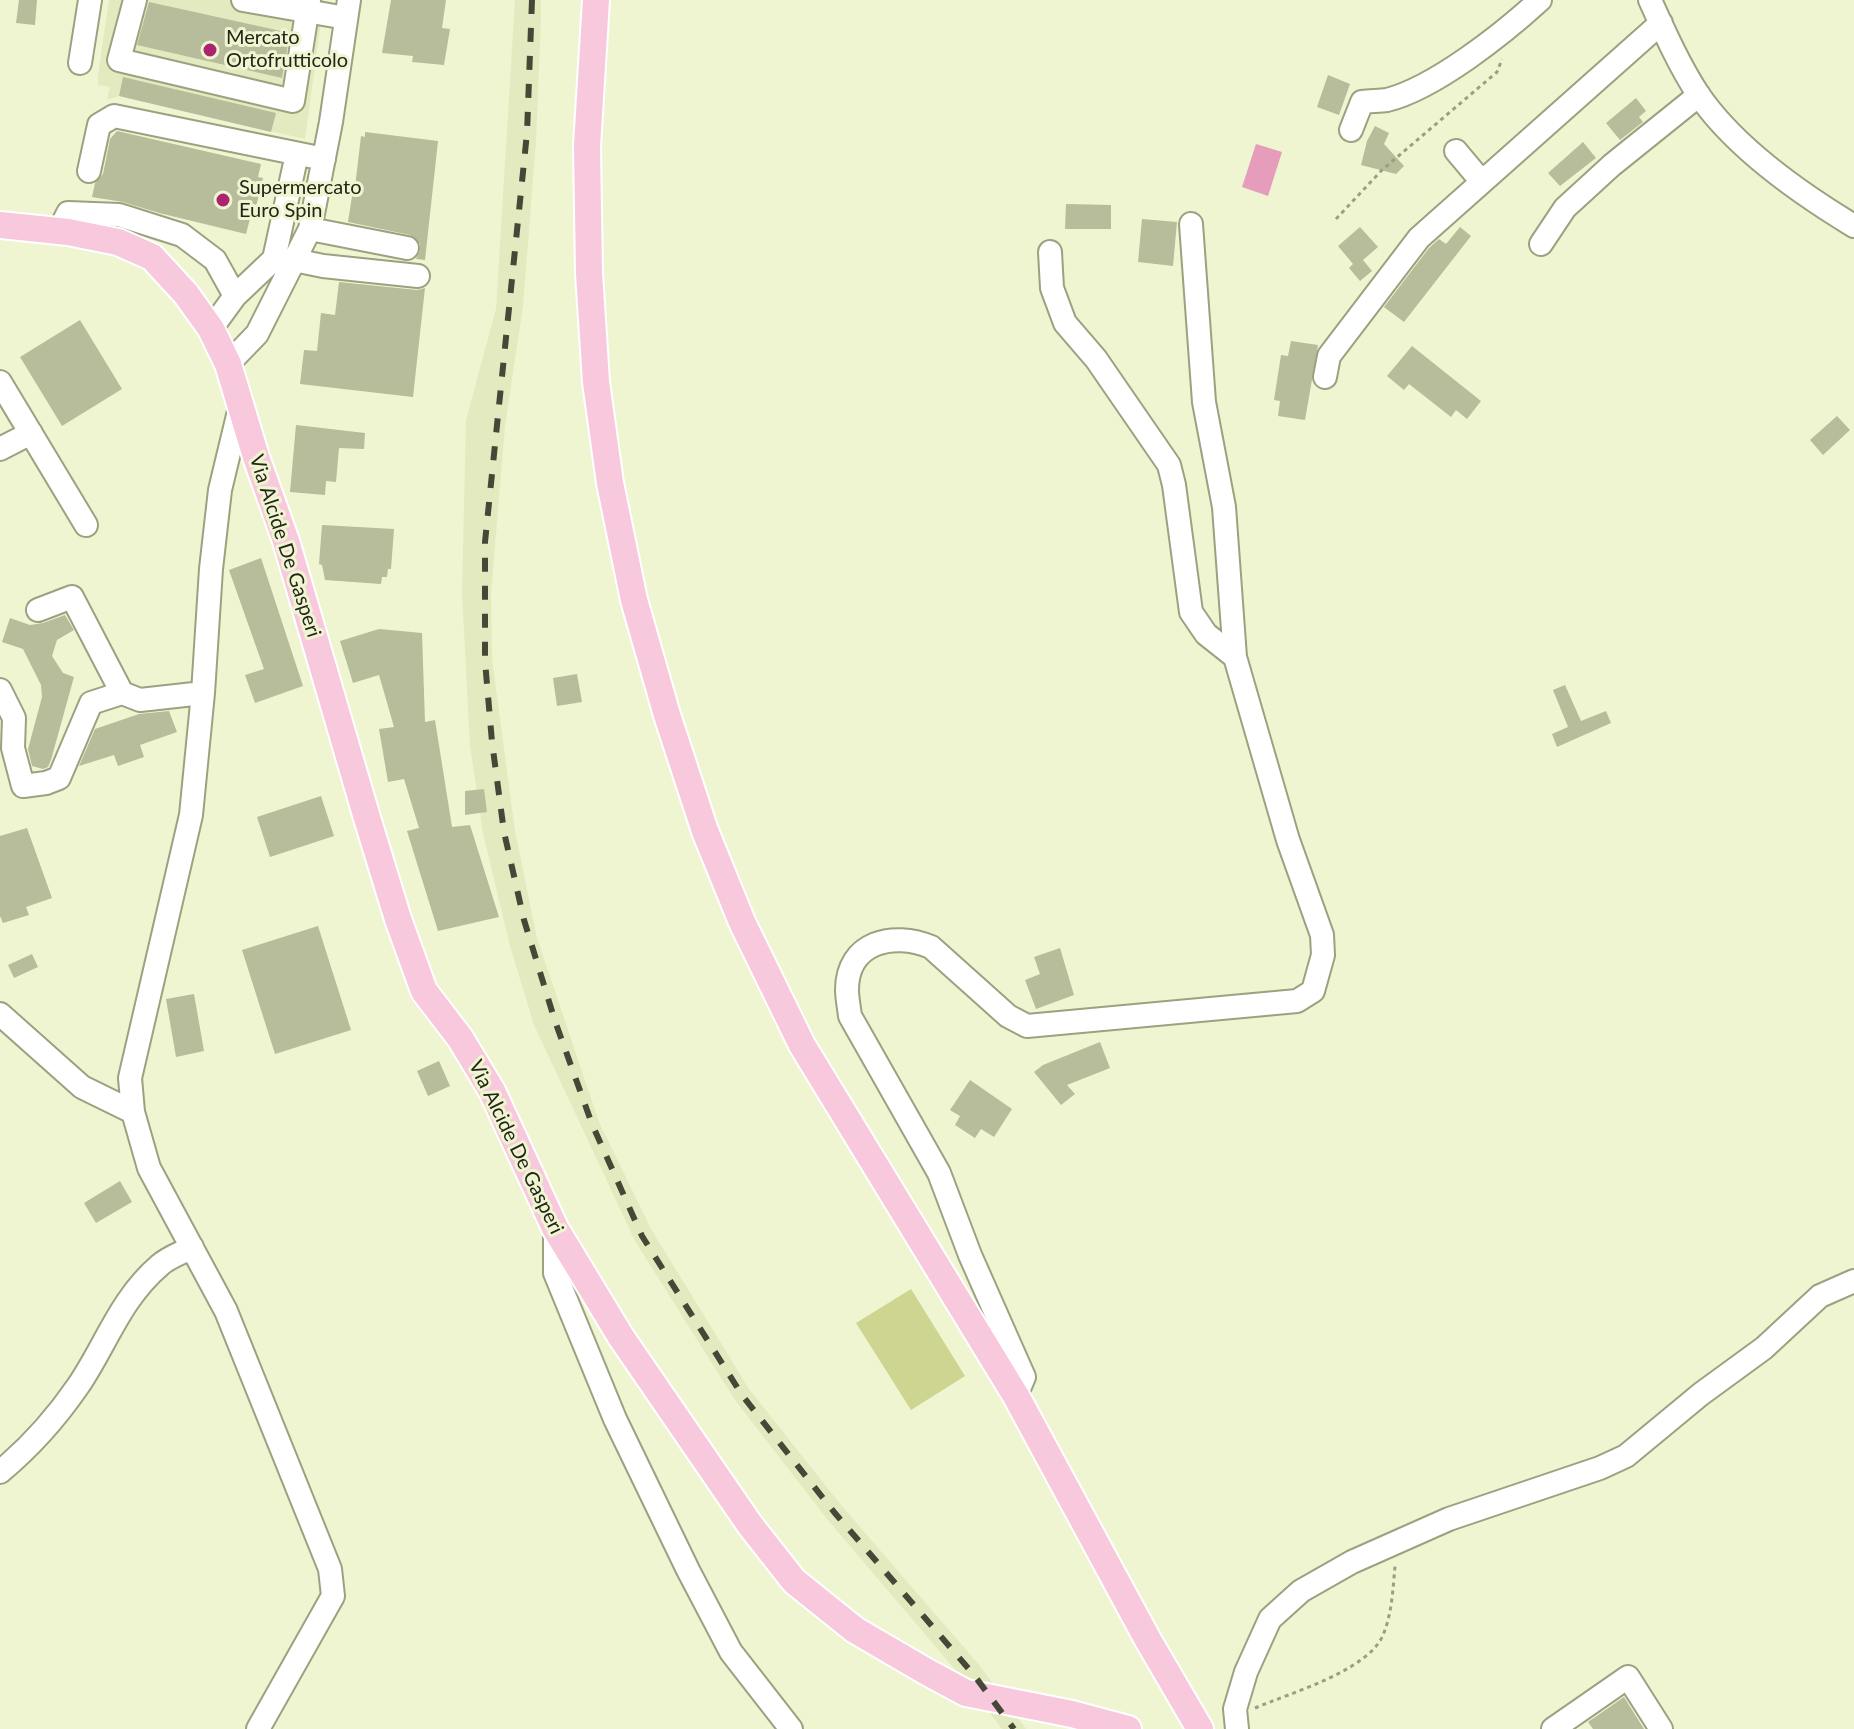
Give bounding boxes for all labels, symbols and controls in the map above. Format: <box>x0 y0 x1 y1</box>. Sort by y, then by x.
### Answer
place label: Mercato Ortofrutticolo <box>226 26 348 73</box>
marker: Mercato Ortofrutticolo <box>201 41 219 59</box>
place label: Supermercato Euro Spin <box>239 176 362 223</box>
marker: Supermercato Euro Spin <box>214 191 232 209</box>
street label: Via Alcide De Gasperi <box>244 452 326 640</box>
street label: Via Alcide De Gasperi <box>463 1056 569 1238</box>

